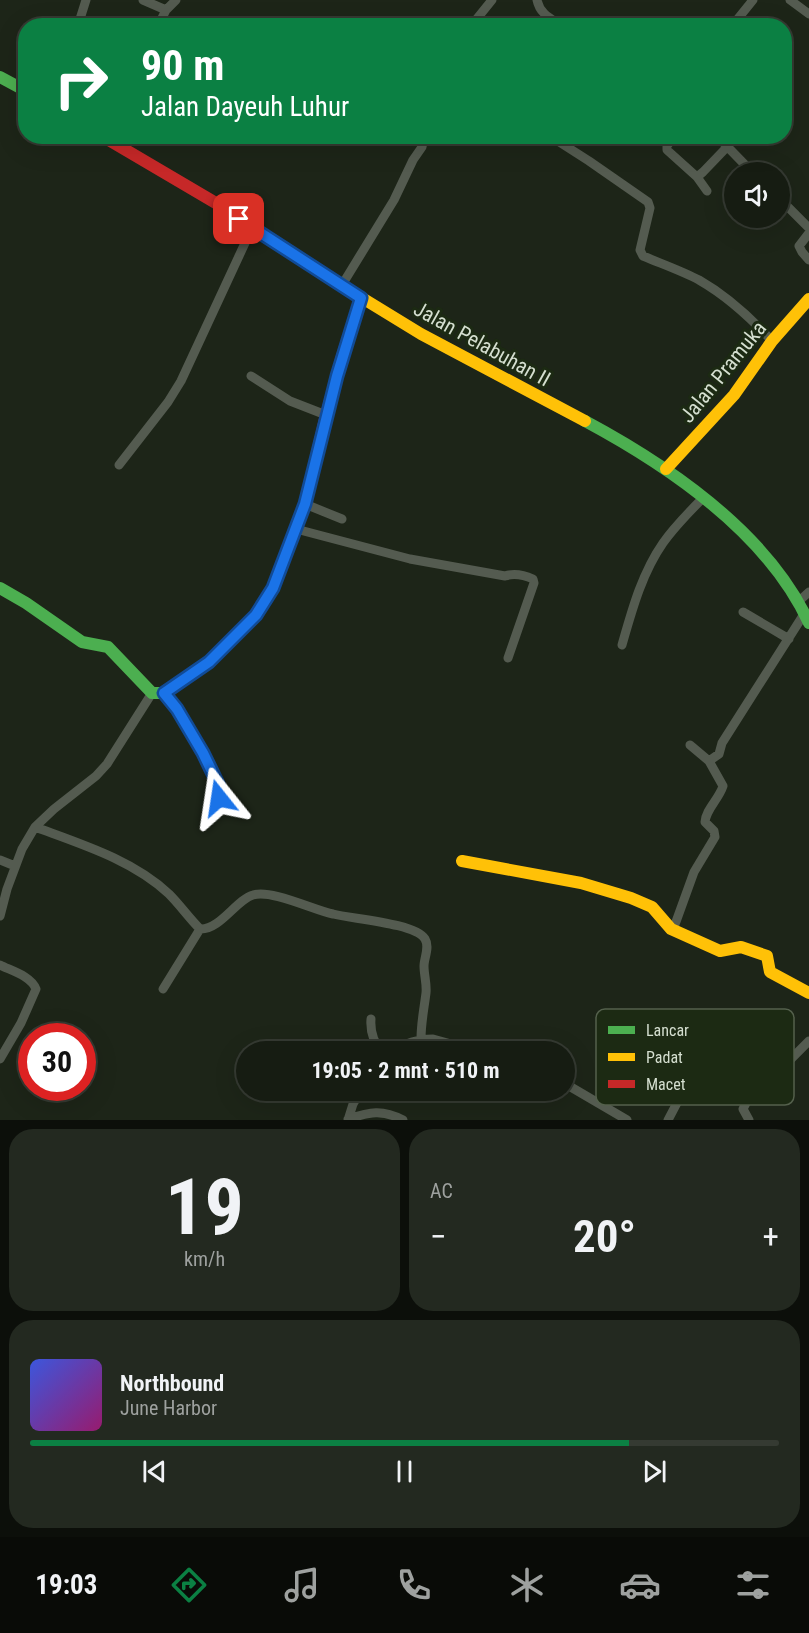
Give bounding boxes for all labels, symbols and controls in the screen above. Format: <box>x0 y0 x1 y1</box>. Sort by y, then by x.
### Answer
text: 90 m <box>141 41 224 90</box>
icon: right <box>42 42 120 120</box>
text: Jalan Dayeuh Luhur <box>141 91 349 123</box>
map controls <box>724 162 790 228</box>
button: sound <box>724 162 790 228</box>
pin <box>213 193 264 244</box>
icon: arrive <box>222 202 255 235</box>
street label: Jalan Pelabuhan II <box>409 297 555 391</box>
street label: Jalan Pramuka <box>675 317 771 427</box>
position arrow <box>187 766 251 830</box>
legend <box>596 1009 794 1105</box>
text: Lancar <box>646 1021 689 1040</box>
speed limit sign: 30 <box>18 1023 96 1101</box>
text: Padat <box>646 1048 683 1067</box>
text: 19:05 · 2 mnt · 510 m <box>311 1058 500 1083</box>
text: Macet <box>646 1075 686 1094</box>
text: 19 <box>165 1162 244 1253</box>
text: AC <box>430 1179 453 1203</box>
text: 20° <box>573 1210 636 1263</box>
text: − <box>430 1217 447 1256</box>
text: + <box>763 1217 779 1256</box>
text: km/h <box>184 1247 225 1271</box>
text: Northbound <box>120 1371 224 1396</box>
text: June Harbor <box>120 1396 217 1420</box>
icon: previous <box>138 1455 171 1488</box>
icon: pause <box>388 1455 421 1488</box>
icon: next <box>638 1455 671 1488</box>
icon: directions <box>168 1564 210 1606</box>
icon: music <box>281 1564 323 1606</box>
icon: phone <box>393 1564 435 1606</box>
icon: climate <box>506 1564 548 1606</box>
icon: car <box>619 1564 661 1606</box>
icon: filters <box>732 1564 774 1606</box>
text: 19:03 <box>35 1569 97 1601</box>

